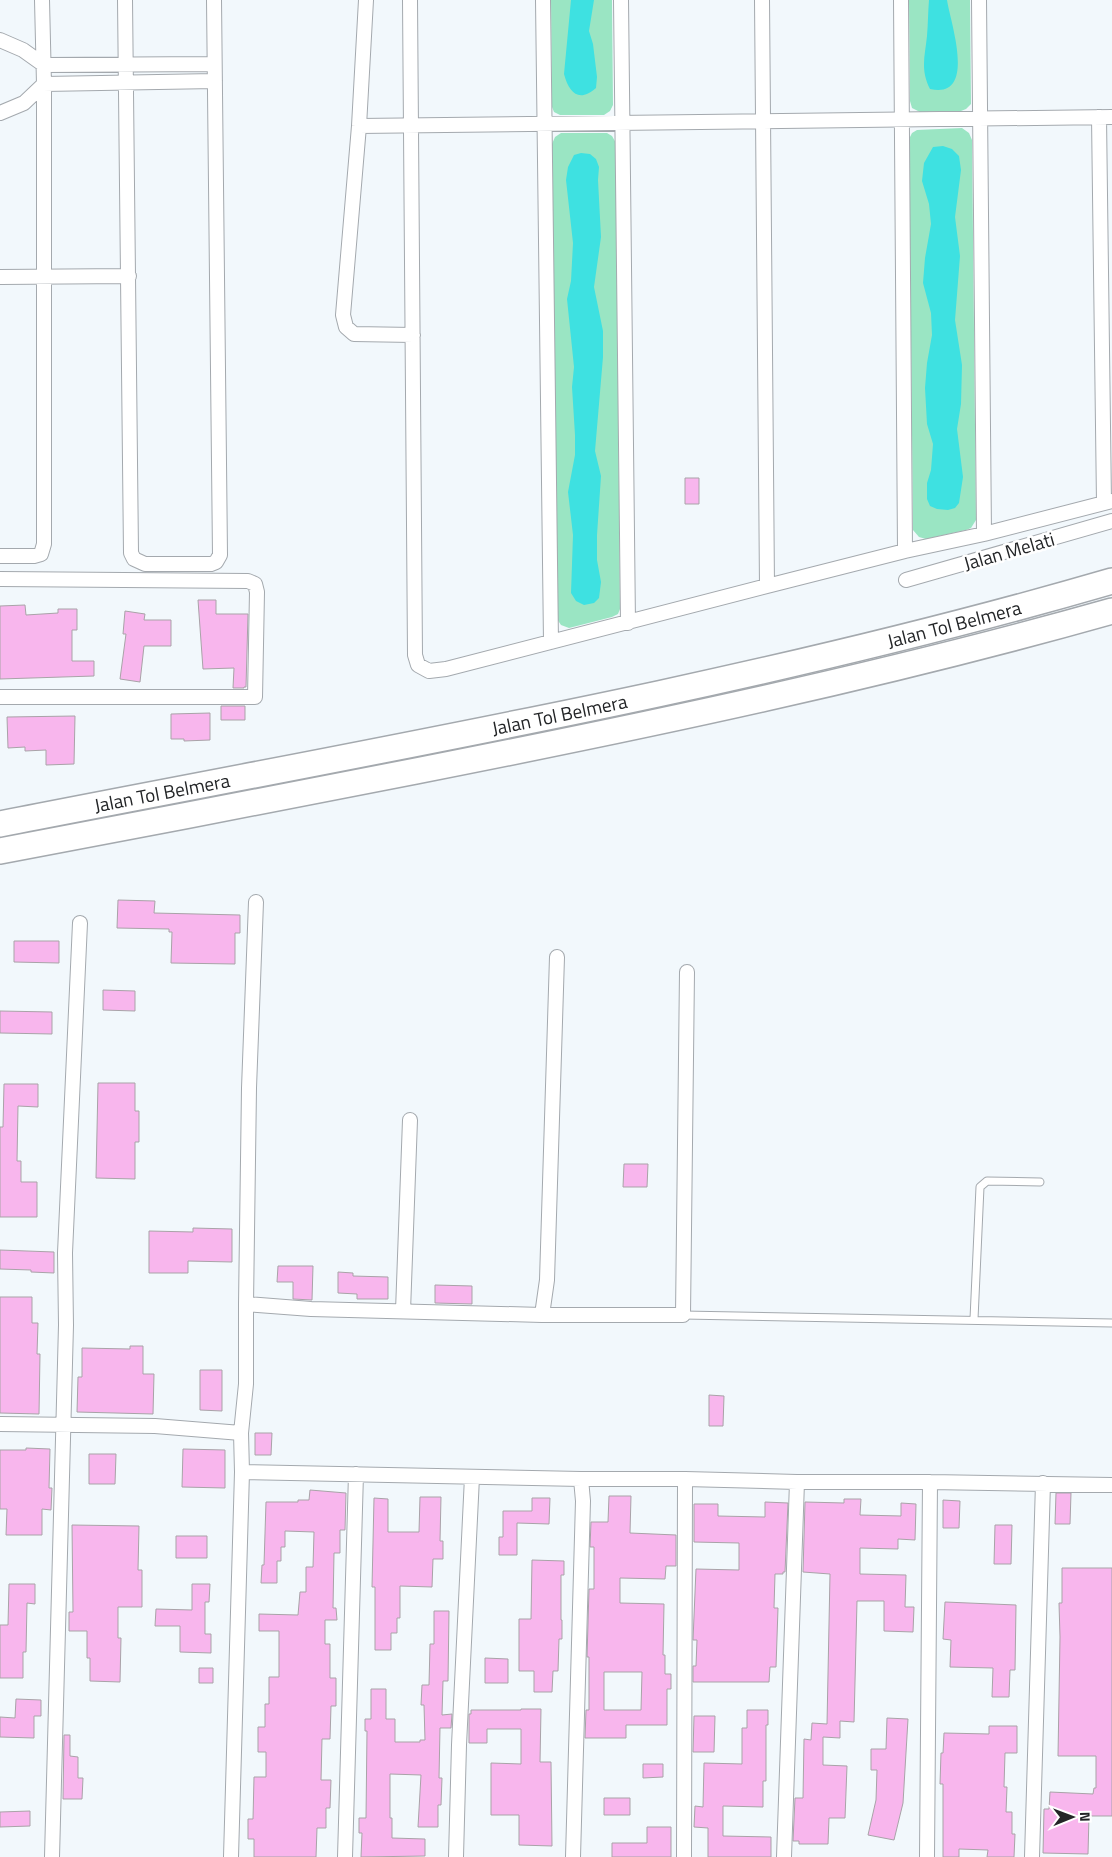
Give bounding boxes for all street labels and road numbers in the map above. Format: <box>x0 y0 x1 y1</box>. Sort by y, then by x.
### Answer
street label: Jalan Melati <box>960 524 1058 577</box>
street label: Jalan Tol Belmera <box>884 592 1025 655</box>
street label: Jalan Tol Belmera <box>489 686 630 742</box>
street label: Jalan Tol Belmera <box>92 765 233 819</box>

